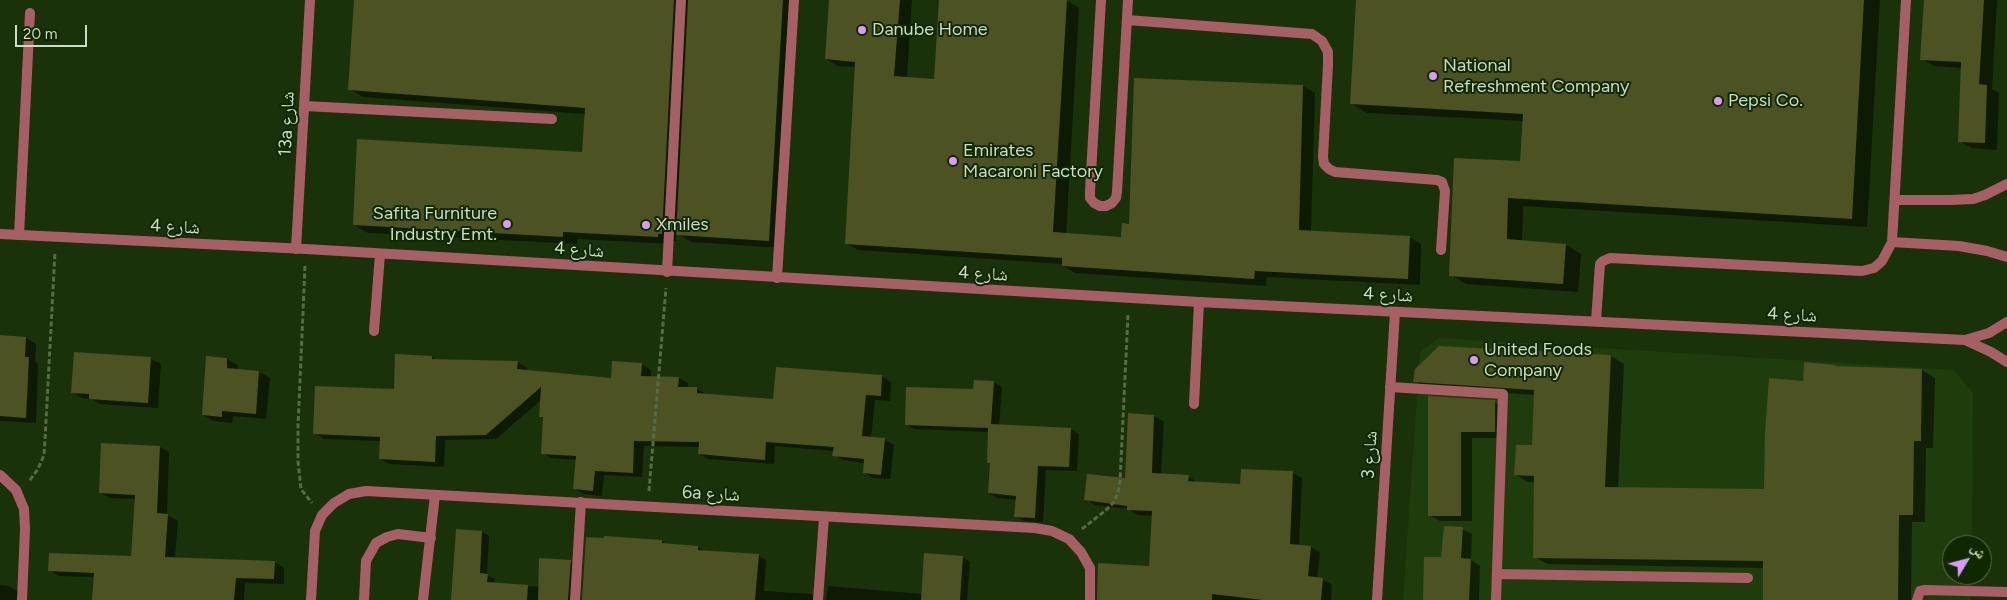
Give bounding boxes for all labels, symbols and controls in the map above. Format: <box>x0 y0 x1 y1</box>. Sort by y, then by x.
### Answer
scale bar <box>18 15 90 47</box>
place label: Danube Home <box>872 19 988 41</box>
marker: Danube Home <box>856 24 868 36</box>
text: 20 m <box>23 25 57 43</box>
place label: National Refreshment Company <box>1443 55 1629 98</box>
marker: National Refreshment Company <box>1427 70 1439 82</box>
place label: Pepsi Co. <box>1728 90 1803 112</box>
street label: 13a شارع <box>275 91 299 157</box>
marker: Pepsi Co. <box>1712 95 1724 107</box>
place label: Emirates Macaroni Factory <box>963 140 1103 182</box>
marker: Emirates Macaroni Factory <box>947 155 959 167</box>
place label: Safita Furniture Industry Emt. <box>373 203 497 245</box>
place label: Xmiles <box>656 214 709 236</box>
street label: شارع 4 <box>150 215 200 239</box>
marker: Safita Furniture Industry Emt. <box>501 218 513 230</box>
marker: Xmiles <box>640 219 652 231</box>
street label: شارع 4 <box>553 237 605 263</box>
street label: شارع 4 <box>958 262 1008 286</box>
street label: شارع 4 <box>1363 283 1413 307</box>
street label: شارع 4 <box>1767 303 1817 327</box>
place label: United Foods Company <box>1484 339 1592 382</box>
marker: United Foods Company <box>1468 354 1480 366</box>
street label: شارع 3 <box>1358 430 1382 480</box>
street label: 6a شارع <box>681 482 741 506</box>
north arrow <box>1942 535 1992 585</box>
text: ش <box>1967 540 1990 562</box>

